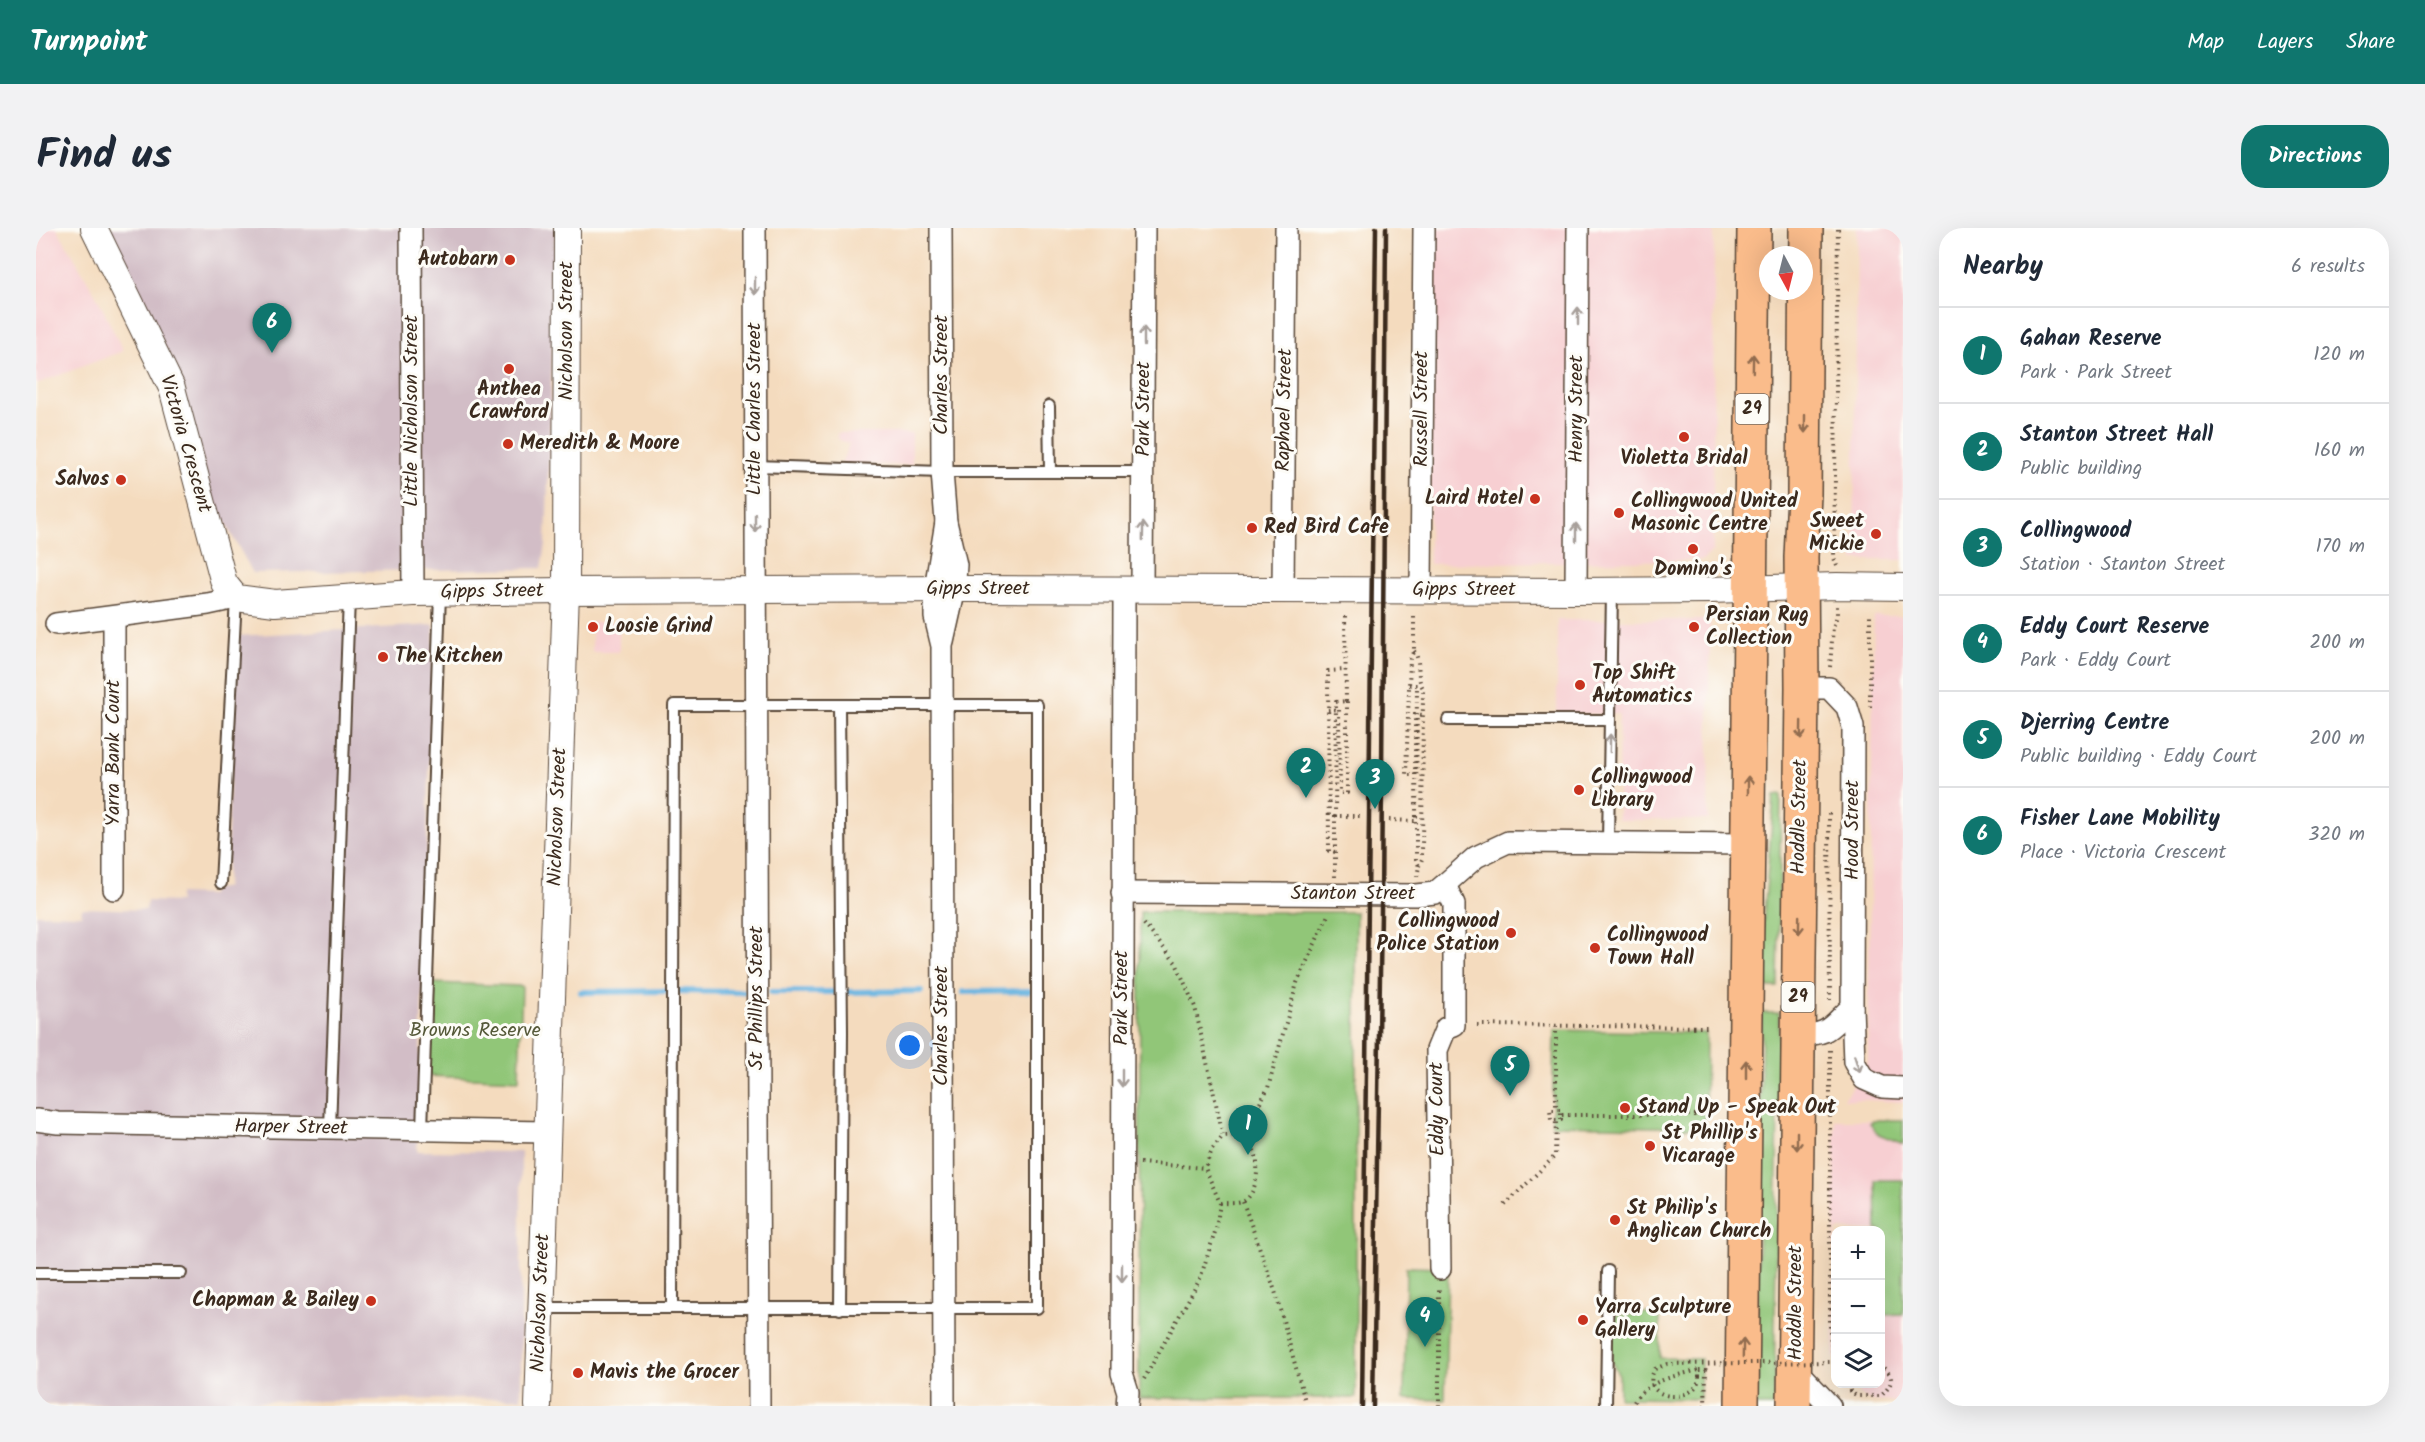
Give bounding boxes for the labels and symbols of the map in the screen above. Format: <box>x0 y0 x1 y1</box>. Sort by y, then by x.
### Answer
place label: Autobarn <box>418 244 498 276</box>
north arrow <box>1759 246 1813 300</box>
marker: Autobarn <box>503 253 517 267</box>
street label: Nicholson Street <box>551 261 583 400</box>
one-way arrow <box>749 276 761 296</box>
pin: 6 <box>252 304 292 353</box>
one-way arrow <box>1572 307 1583 327</box>
street label: Little Nicholson Street <box>396 315 428 507</box>
street label: Charles Street <box>926 315 958 435</box>
street label: Little Charles Street <box>739 322 771 495</box>
one-way arrow <box>1138 327 1150 347</box>
street label: Raphael Street <box>1268 348 1302 472</box>
street label: Russell Street <box>1406 351 1438 467</box>
one-way arrow <box>1747 353 1759 373</box>
street label: Henry Street <box>1561 355 1593 463</box>
street label: Park Street <box>1128 361 1160 456</box>
marker: Anthea Crawford <box>502 362 516 376</box>
street label: Victoria Crescent <box>150 371 220 517</box>
place label: Anthea Crawford <box>469 374 550 429</box>
road number: 29 <box>1736 394 1768 424</box>
one-way arrow <box>1799 413 1811 433</box>
place label: Meredith & Moore <box>520 428 680 460</box>
marker: Violetta Bridal <box>1677 430 1691 444</box>
marker: Meredith & Moore <box>501 437 515 451</box>
place label: Violetta Bridal <box>1620 443 1748 475</box>
place label: Salvos <box>56 464 110 496</box>
marker: Salvos <box>114 473 128 487</box>
place label: Laird Hotel <box>1425 483 1524 515</box>
place label: Collingwood United Masonic Centre <box>1631 486 1799 541</box>
marker: Laird Hotel <box>1528 492 1542 506</box>
marker: Collingwood United Masonic Centre <box>1612 506 1626 520</box>
place label: Sweet Mickie <box>1809 506 1865 561</box>
place label: Red Bird Cafe <box>1264 512 1389 544</box>
one-way arrow <box>749 513 761 533</box>
marker: Red Bird Cafe <box>1245 521 1259 535</box>
one-way arrow <box>1137 522 1149 542</box>
one-way arrow <box>1570 523 1582 543</box>
marker: Sweet Mickie <box>1869 527 1883 541</box>
marker: Domino's <box>1686 542 1700 556</box>
place label: Domino's <box>1654 554 1733 586</box>
street label: Gipps Street <box>926 573 1030 605</box>
street label: Gipps Street <box>1412 574 1516 606</box>
street label: Gipps Street <box>440 575 544 609</box>
place label: Persian Rug Collection <box>1706 600 1809 655</box>
place label: Loosie Grind <box>605 611 714 643</box>
marker: Loosie Grind <box>586 620 600 634</box>
marker: Persian Rug Collection <box>1687 620 1701 634</box>
place label: The Kitchen <box>395 641 503 673</box>
marker: The Kitchen <box>376 650 390 664</box>
place label: Top Shift Automatics <box>1592 658 1693 713</box>
marker: Top Shift Automatics <box>1573 678 1587 692</box>
street label: Yarra Bank Court <box>98 679 130 826</box>
one-way arrow <box>1795 719 1807 739</box>
one-way arrow <box>1604 733 1615 753</box>
street label: Nicholson Street <box>540 747 576 887</box>
pin: 2 <box>1286 748 1326 798</box>
street label: Hoddle Street <box>1783 759 1817 875</box>
pin: 3 <box>1356 760 1394 809</box>
place label: Collingwood Library <box>1591 762 1693 817</box>
one-way arrow <box>1742 776 1754 796</box>
street label: Hood Street <box>1837 780 1869 880</box>
marker: Collingwood Library <box>1572 783 1586 797</box>
street label: Stanton Street <box>1291 878 1416 910</box>
place label: Collingwood Police Station <box>1376 906 1500 961</box>
one-way arrow <box>1793 914 1805 934</box>
place label: Collingwood Town Hall <box>1607 920 1709 975</box>
street label: St Phillips Street <box>741 926 773 1070</box>
marker: Collingwood Police Station <box>1504 926 1518 940</box>
marker: Collingwood Town Hall <box>1588 941 1602 955</box>
street label: Park Street <box>1106 950 1138 1045</box>
street label: Charles Street <box>926 966 958 1086</box>
road number: 29 <box>1782 982 1814 1012</box>
park label: Browns Reserve <box>409 1015 541 1047</box>
your location <box>895 1031 924 1060</box>
pin: 5 <box>1490 1046 1530 1096</box>
one-way arrow <box>1852 1054 1863 1073</box>
one-way arrow <box>1740 1059 1752 1079</box>
street label: Eddy Court <box>1421 1061 1455 1156</box>
one-way arrow <box>1116 1067 1128 1087</box>
place label: Stand Up - Speak Out <box>1637 1092 1837 1124</box>
marker: Stand Up - Speak Out <box>1618 1101 1632 1115</box>
pin: 1 <box>1228 1106 1268 1155</box>
street label: Harper Street <box>234 1111 348 1145</box>
place label: St Phillip's Vicarage <box>1662 1118 1758 1173</box>
one-way arrow <box>1791 1130 1803 1150</box>
marker: St Phillip's Vicarage <box>1643 1139 1657 1153</box>
place label: St Philip's Anglican Church <box>1627 1193 1771 1248</box>
marker: St Philip's Anglican Church <box>1608 1213 1622 1227</box>
street label: Nicholson Street <box>523 1233 559 1373</box>
street label: Hoddle Street <box>1780 1245 1812 1361</box>
one-way arrow <box>1116 1262 1128 1282</box>
place label: Chapman & Bailey <box>192 1285 360 1317</box>
place label: Yarra Sculpture Gallery <box>1595 1292 1731 1347</box>
marker: Chapman & Bailey <box>364 1294 378 1308</box>
pin: 4 <box>1406 1298 1444 1347</box>
marker: Yarra Sculpture Gallery <box>1576 1313 1590 1327</box>
one-way arrow <box>1737 1338 1749 1358</box>
place label: Mavis the Grocer <box>590 1357 740 1389</box>
marker: Mavis the Grocer <box>571 1366 585 1380</box>

